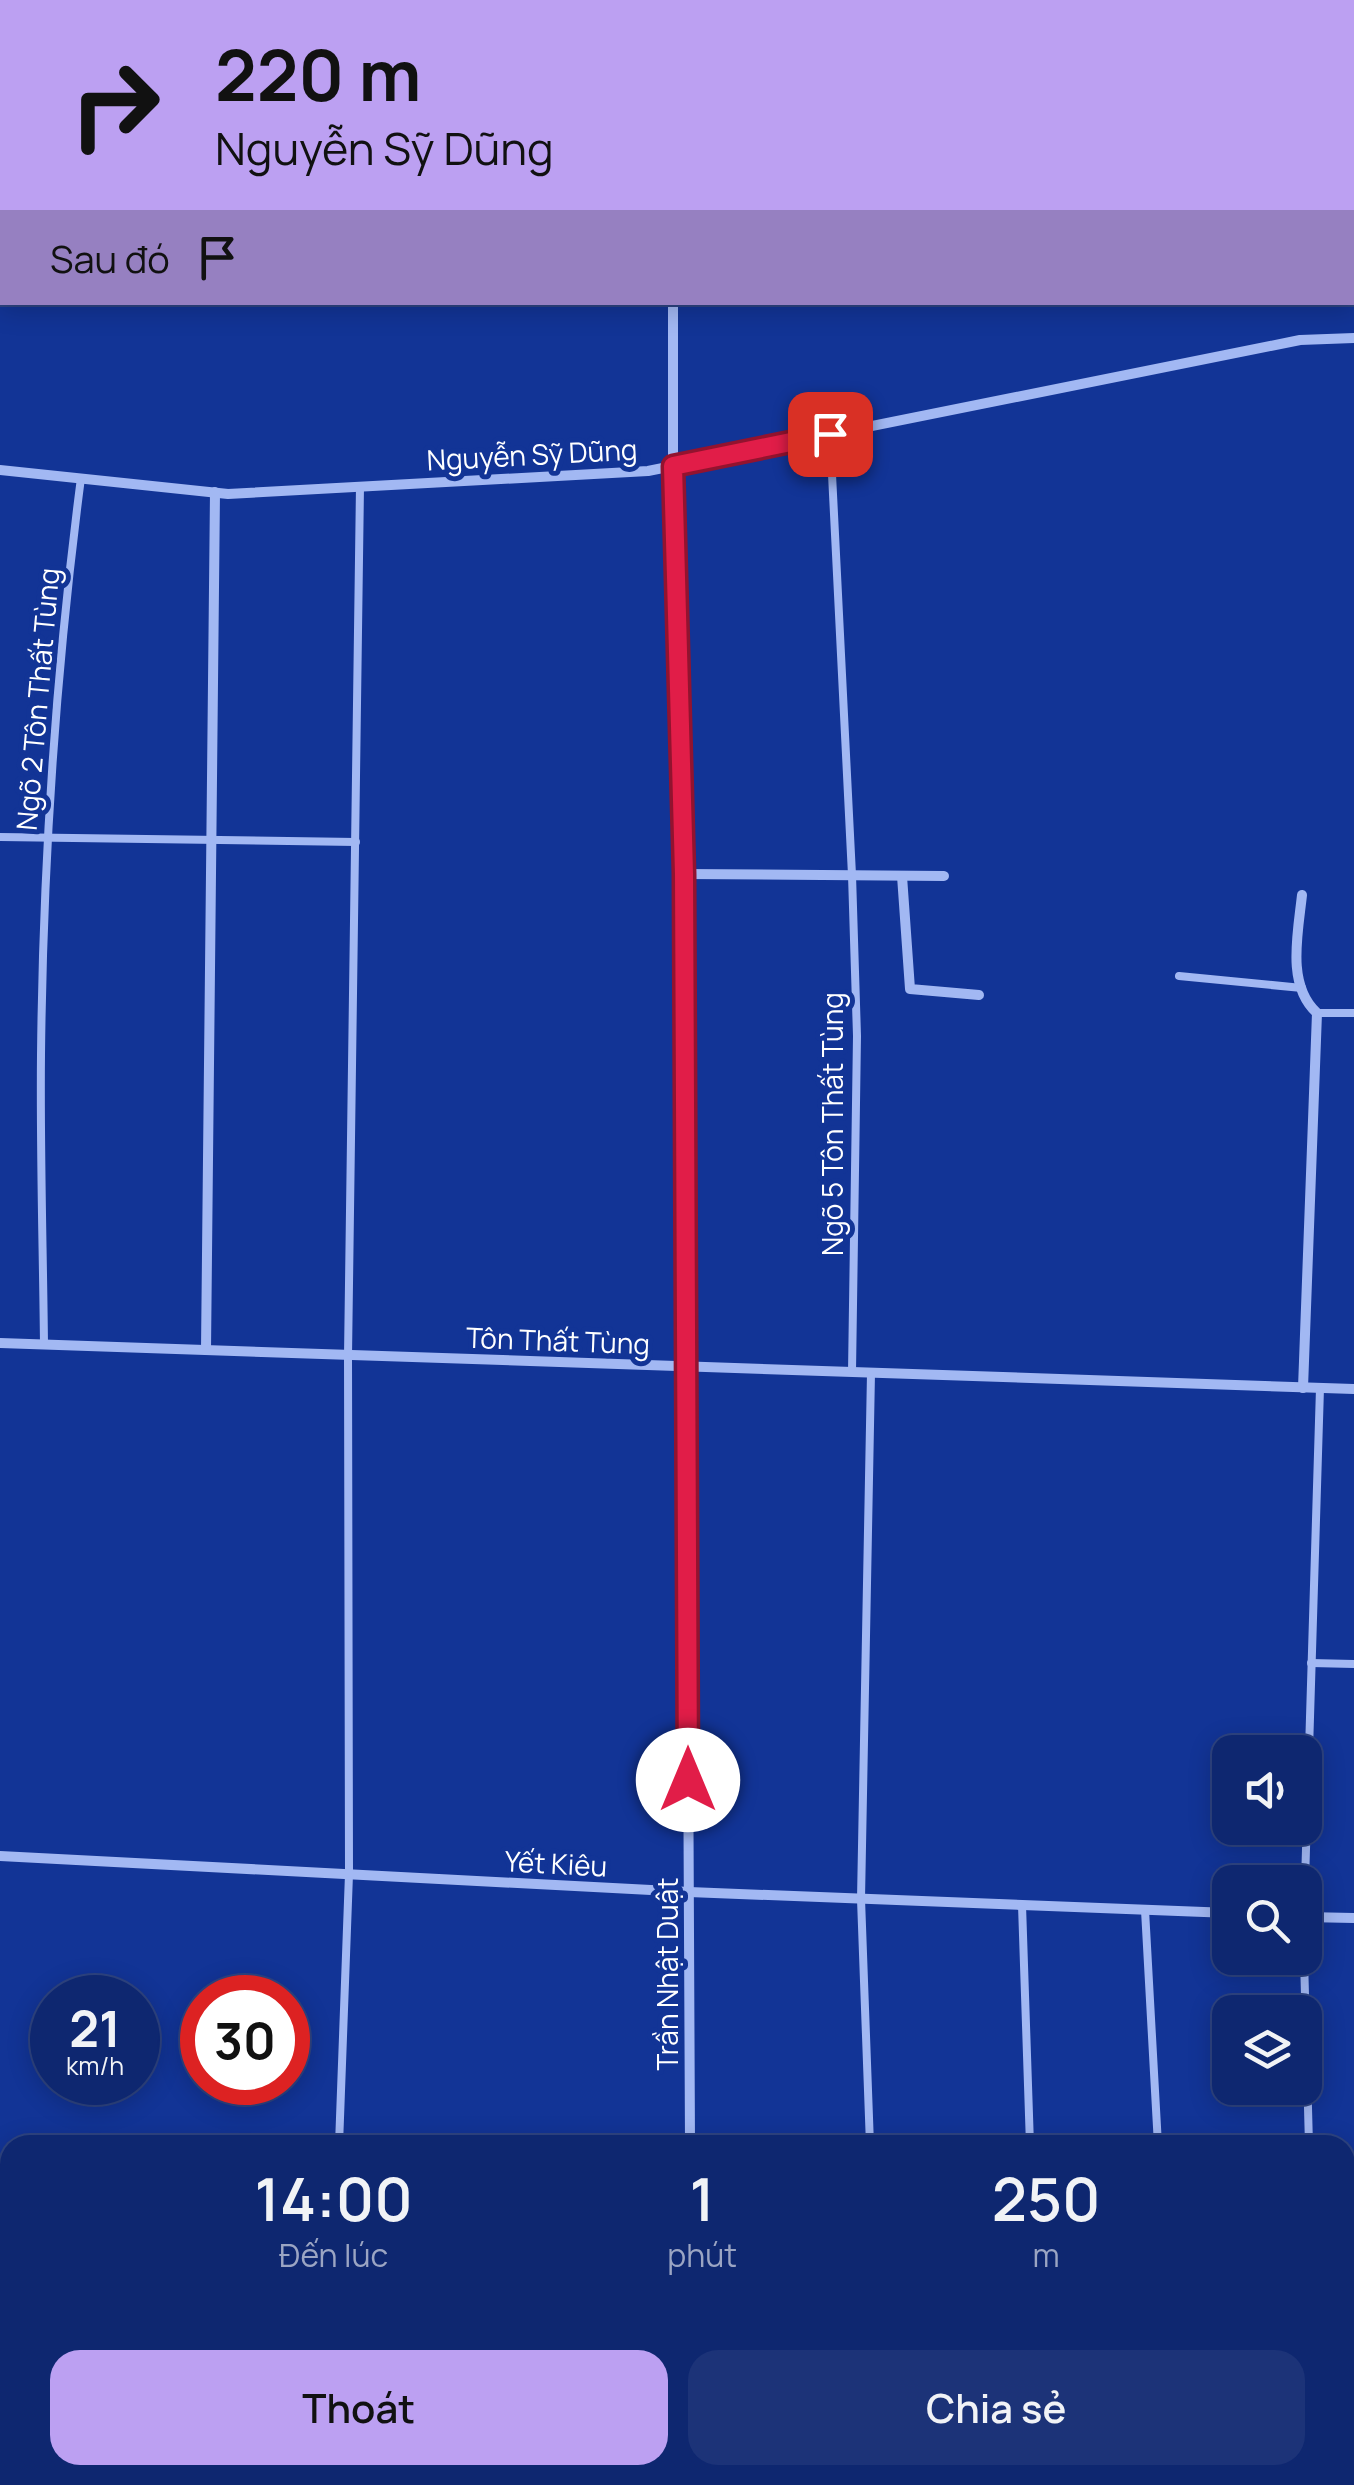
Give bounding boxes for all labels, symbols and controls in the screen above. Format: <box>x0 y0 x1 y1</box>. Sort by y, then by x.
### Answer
text: 220 m <box>215 26 421 122</box>
icon: right <box>50 40 180 170</box>
text: Nguyễn Sỹ Dũng <box>215 117 554 179</box>
icon: arrive <box>190 230 245 285</box>
text: Sau đó <box>50 232 170 284</box>
pin <box>788 392 873 477</box>
icon: arrive <box>803 407 858 462</box>
street label: Nguyễn Sỹ Dũng <box>426 430 638 478</box>
street label: Ngõ 2 Tôn Thất Tùng <box>7 566 67 832</box>
street label: Ngõ 5 Tôn Thất Tùng <box>813 992 851 1256</box>
street label: Tôn Thất Tùng <box>465 1318 651 1362</box>
position arrow <box>636 1728 740 1832</box>
map controls <box>1212 1735 1322 2105</box>
button: sound <box>1212 1735 1322 1845</box>
street label: Yết Kiêu <box>504 1841 608 1885</box>
button: search <box>1212 1865 1322 1975</box>
street label: Trần Nhật Duật <box>648 1878 686 2071</box>
speed limit sign: 30 <box>180 1975 310 2105</box>
text: 21 <box>69 1994 121 2062</box>
button: layers <box>1212 1995 1322 2105</box>
text: km/h <box>66 2048 124 2083</box>
text: 14:00 <box>255 2157 413 2239</box>
text: 1 <box>690 2157 715 2239</box>
text: 250 <box>992 2157 1100 2239</box>
text: Đến lúc <box>279 2233 388 2277</box>
text: phút <box>667 2233 737 2277</box>
text: m <box>1032 2233 1060 2277</box>
button: Thoát <box>50 2350 668 2465</box>
button: Chia sẻ <box>688 2350 1305 2465</box>

